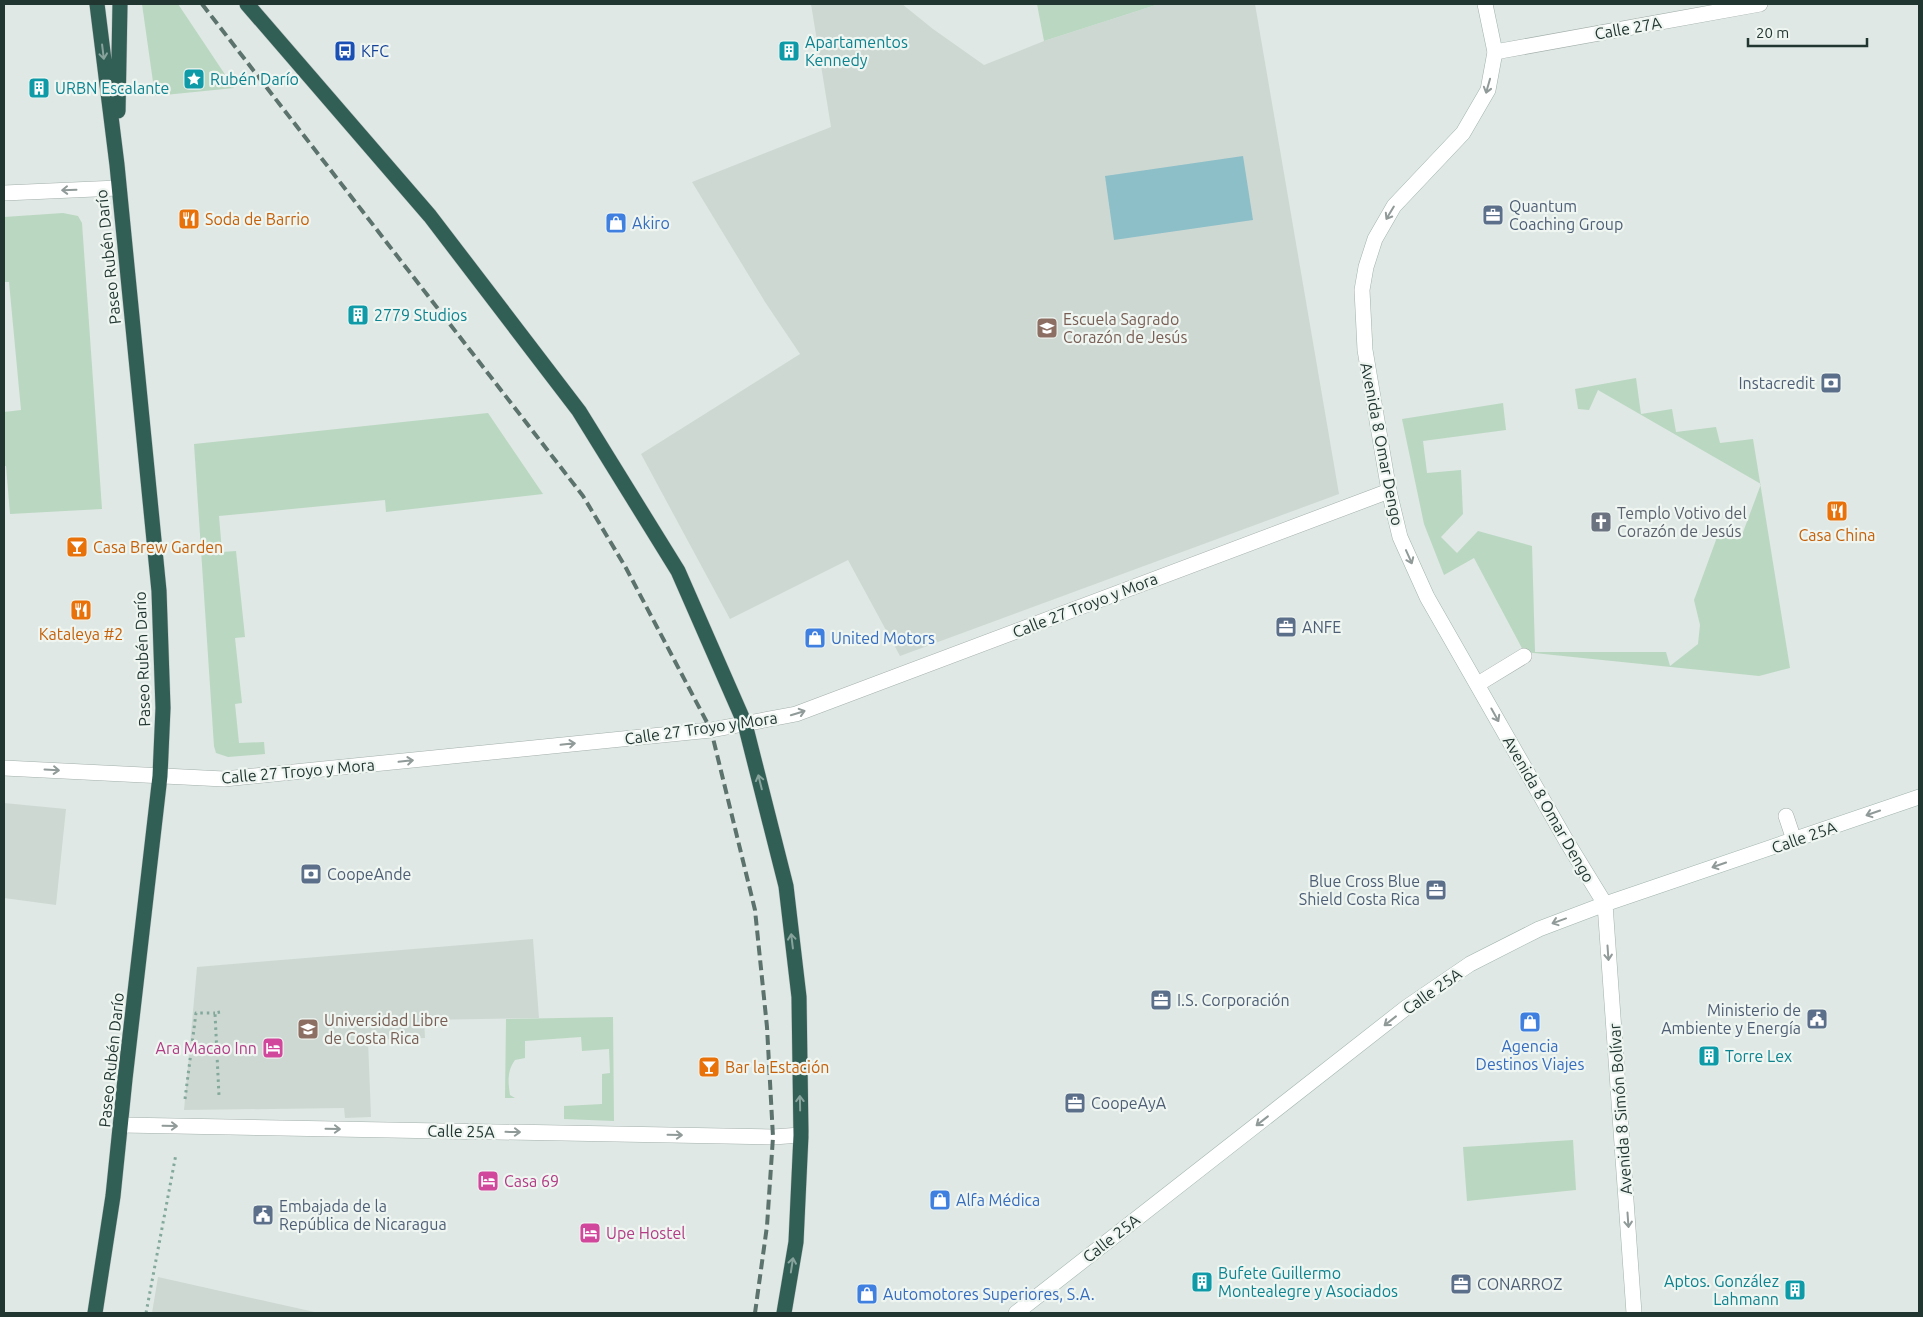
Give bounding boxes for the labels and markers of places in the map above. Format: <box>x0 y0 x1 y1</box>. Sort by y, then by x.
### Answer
place label: Apartamentos Kennedy <box>805 33 908 69</box>
bus stop icon: KFC <box>333 39 357 63</box>
building icon: Apartamentos Kennedy <box>777 39 801 63</box>
place label: KFC <box>361 42 389 60</box>
place icon: Rubén Darío <box>182 67 206 91</box>
place label: Rubén Darío <box>210 70 299 88</box>
building icon: URBN Escalante <box>27 76 51 100</box>
place label: URBN Escalante <box>55 79 169 97</box>
place label: Quantum Coaching Group <box>1509 197 1623 233</box>
office icon: Quantum Coaching Group <box>1481 203 1505 227</box>
restaurant icon: Soda de Barrio <box>177 207 201 231</box>
place label: Soda de Barrio <box>205 210 310 228</box>
shop icon: Akiro <box>604 211 628 235</box>
place label: Akiro <box>632 214 670 232</box>
building icon: 2779 Studios <box>346 303 370 327</box>
place label: 2779 Studios <box>374 306 467 324</box>
place label: Escuela Sagrado Corazón de Jesús <box>1063 310 1187 346</box>
school or university icon: Escuela Sagrado Corazón de Jesús <box>1035 316 1059 340</box>
bank icon: Instacredit <box>1819 371 1843 395</box>
place label: Instacredit <box>1738 374 1816 392</box>
restaurant icon: Casa China <box>1825 499 1849 523</box>
place label: Templo Votivo del Corazón de Jesús <box>1617 504 1747 540</box>
church icon: Templo Votivo del Corazón de Jesús <box>1589 510 1613 534</box>
place label: Casa China <box>1798 526 1876 544</box>
bar icon: Casa Brew Garden <box>65 535 89 559</box>
place label: Casa Brew Garden <box>93 538 223 556</box>
restaurant icon: Kataleya #2 <box>69 598 93 622</box>
office icon: ANFE <box>1274 615 1298 639</box>
place label: ANFE <box>1302 618 1341 636</box>
place label: Kataleya #2 <box>39 625 123 643</box>
shop icon: United Motors <box>803 626 827 650</box>
place label: United Motors <box>831 629 935 647</box>
bank icon: CoopeAnde <box>299 862 323 886</box>
place label: CoopeAnde <box>327 865 411 883</box>
place label: Blue Cross Blue Shield Costa Rica <box>1299 872 1420 908</box>
office icon: Blue Cross Blue Shield Costa Rica <box>1424 878 1448 902</box>
office icon: I.S. Corporación <box>1149 988 1173 1012</box>
place label: I.S. Corporación <box>1177 991 1290 1009</box>
place label: Ministerio de Ambiente y Energía <box>1661 1001 1801 1037</box>
public building icon: Ministerio de Ambiente y Energía <box>1805 1007 1829 1031</box>
shop icon: Agencia Destinos Viajes <box>1518 1010 1542 1034</box>
place label: Universidad Libre de Costa Rica <box>324 1011 448 1047</box>
school or university icon: Universidad Libre de Costa Rica <box>296 1017 320 1041</box>
hotel icon: Ara Macao Inn <box>261 1036 285 1060</box>
place label: Agencia Destinos Viajes <box>1476 1037 1584 1073</box>
place label: Ara Macao Inn <box>156 1039 257 1057</box>
building icon: Torre Lex <box>1697 1044 1721 1068</box>
place label: Torre Lex <box>1725 1047 1792 1065</box>
bar icon: Bar la Estación <box>697 1055 721 1079</box>
place label: Bar la Estación <box>725 1058 829 1076</box>
office icon: CoopeAyA <box>1063 1091 1087 1115</box>
place label: CoopeAyA <box>1091 1094 1167 1112</box>
hotel icon: Casa 69 <box>476 1169 500 1193</box>
place label: Casa 69 <box>504 1172 559 1190</box>
shop icon: Alfa Médica <box>928 1188 952 1212</box>
place label: Alfa Médica <box>956 1191 1040 1209</box>
place label: Embajada de la República de Nicaragua <box>279 1197 447 1233</box>
public building icon: Embajada de la República de Nicaragua <box>251 1203 275 1227</box>
hotel icon: Upe Hostel <box>578 1221 602 1245</box>
place label: Upe Hostel <box>606 1224 686 1242</box>
place label: Bufete Guillermo Montealegre y Asociados <box>1218 1264 1398 1300</box>
building icon: Bufete Guillermo Montealegre y Asociados <box>1190 1270 1214 1294</box>
office icon: CONARROZ <box>1449 1272 1473 1296</box>
place label: Aptos. González Lahmann <box>1664 1272 1779 1308</box>
place label: CONARROZ <box>1477 1275 1562 1293</box>
building icon: Aptos. González Lahmann <box>1783 1278 1807 1302</box>
shop icon: Automotores Superiores, S.A. <box>855 1282 879 1306</box>
place label: Automotores Superiores, S.A. <box>883 1285 1095 1303</box>

